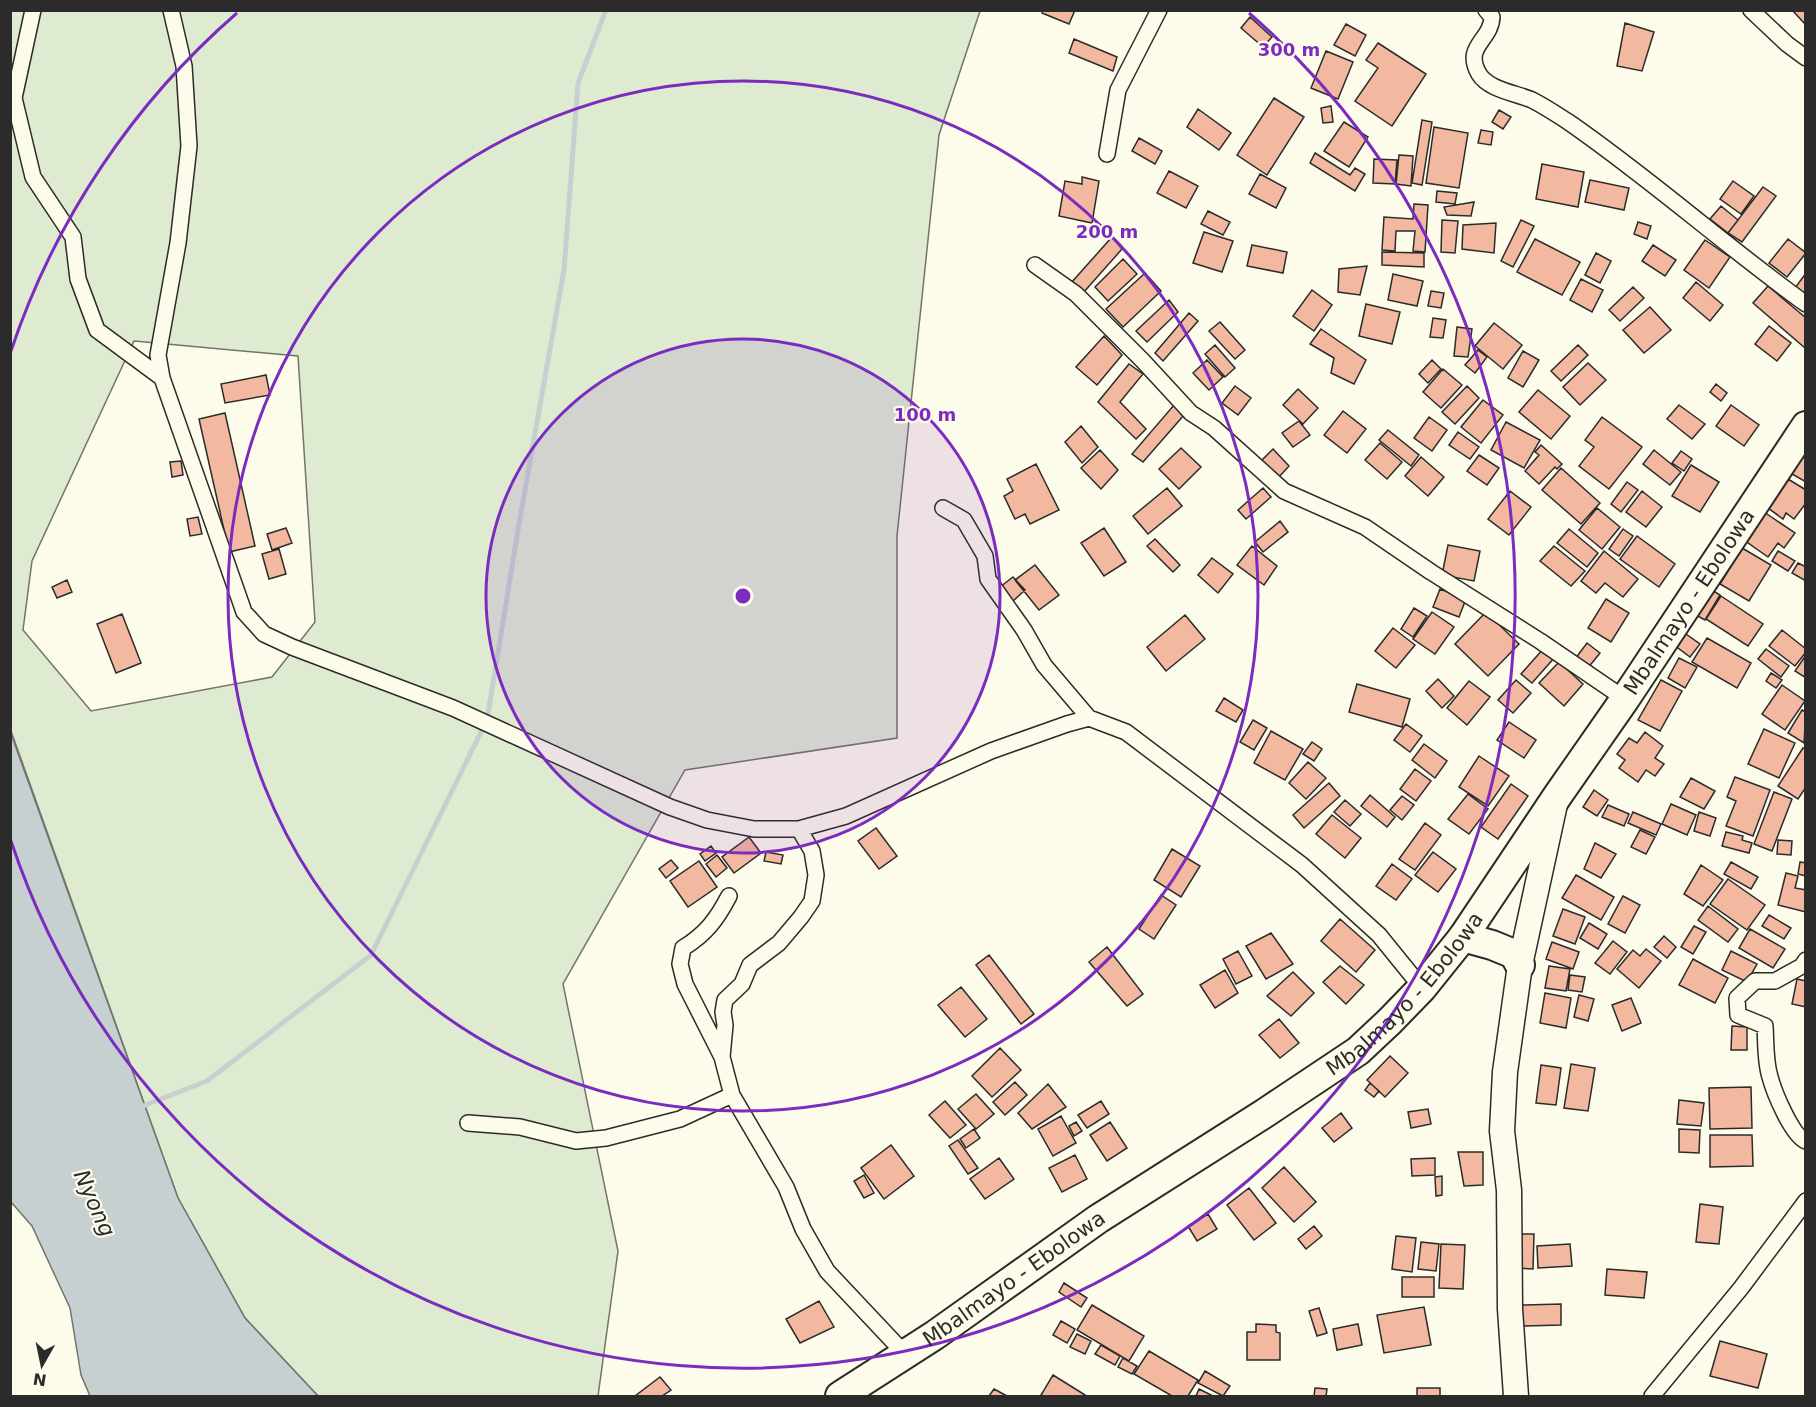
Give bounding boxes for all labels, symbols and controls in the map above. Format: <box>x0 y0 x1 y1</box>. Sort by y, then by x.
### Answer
text: 300 m <box>1258 39 1320 60</box>
text: 200 m <box>1076 221 1138 242</box>
text: 100 m <box>894 404 956 425</box>
street label: Mbalmayo - Ebolowa <box>1619 505 1759 700</box>
centre of rings <box>733 586 753 606</box>
street label: Mbalmayo - Ebolowa <box>1322 908 1488 1081</box>
water label: Nyong <box>69 1166 120 1241</box>
street label: Mbalmayo - Ebolowa <box>918 1206 1110 1352</box>
north arrow <box>12 1335 72 1395</box>
text: N <box>32 1369 48 1390</box>

